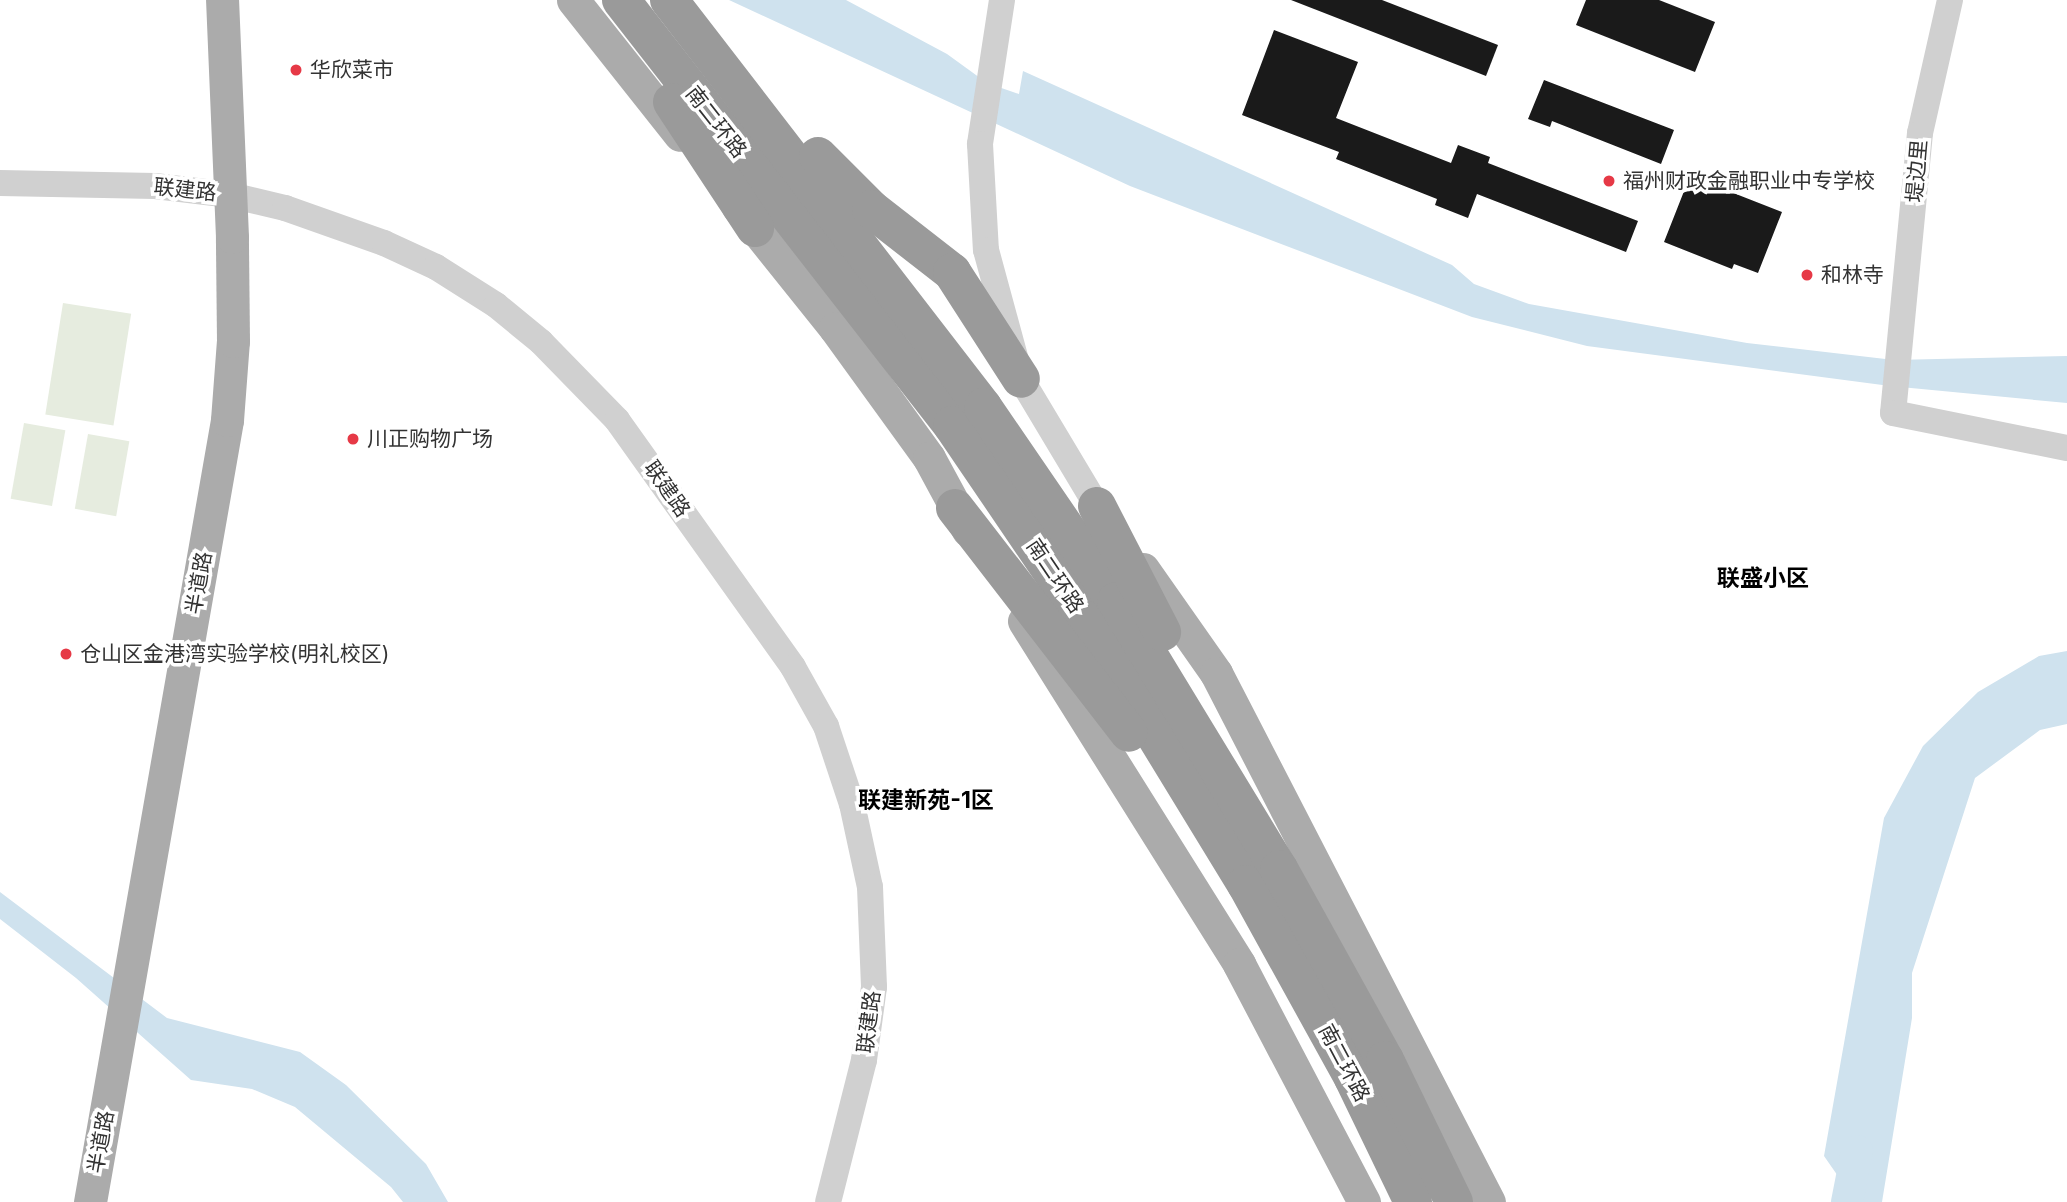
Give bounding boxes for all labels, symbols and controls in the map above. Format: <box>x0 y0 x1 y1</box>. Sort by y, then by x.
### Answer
place label: 华欣菜市 <box>310 57 394 83</box>
marker: 华欣菜市 <box>288 62 304 78</box>
street label: 南二环路 <box>680 81 752 163</box>
street label: 堤边里 <box>1902 139 1932 203</box>
place label: 福州财政金融职业中专学校 <box>1623 168 1875 194</box>
marker: 福州财政金融职业中专学校 <box>1601 173 1617 189</box>
street label: 联建路 <box>152 174 218 206</box>
place label: 和林寺 <box>1821 262 1884 288</box>
marker: 和林寺 <box>1799 267 1815 283</box>
place label: 川正购物广场 <box>367 426 493 452</box>
marker: 川正购物广场 <box>345 431 361 447</box>
street label: 联建路 <box>639 456 695 522</box>
street label: 南二环路 <box>1021 534 1089 618</box>
street label: 半道路 <box>181 550 217 616</box>
district label: 联盛小区 <box>1717 564 1809 592</box>
place label: 仓山区金港湾实验学校(明礼校区) <box>80 641 389 667</box>
marker: 仓山区金港湾实验学校(明礼校区) <box>58 646 74 662</box>
district label: 联建新苑-1区 <box>858 786 994 814</box>
street label: 联建路 <box>853 989 885 1055</box>
street label: 南二环路 <box>1313 1020 1375 1106</box>
street label: 半道路 <box>83 1109 119 1175</box>

